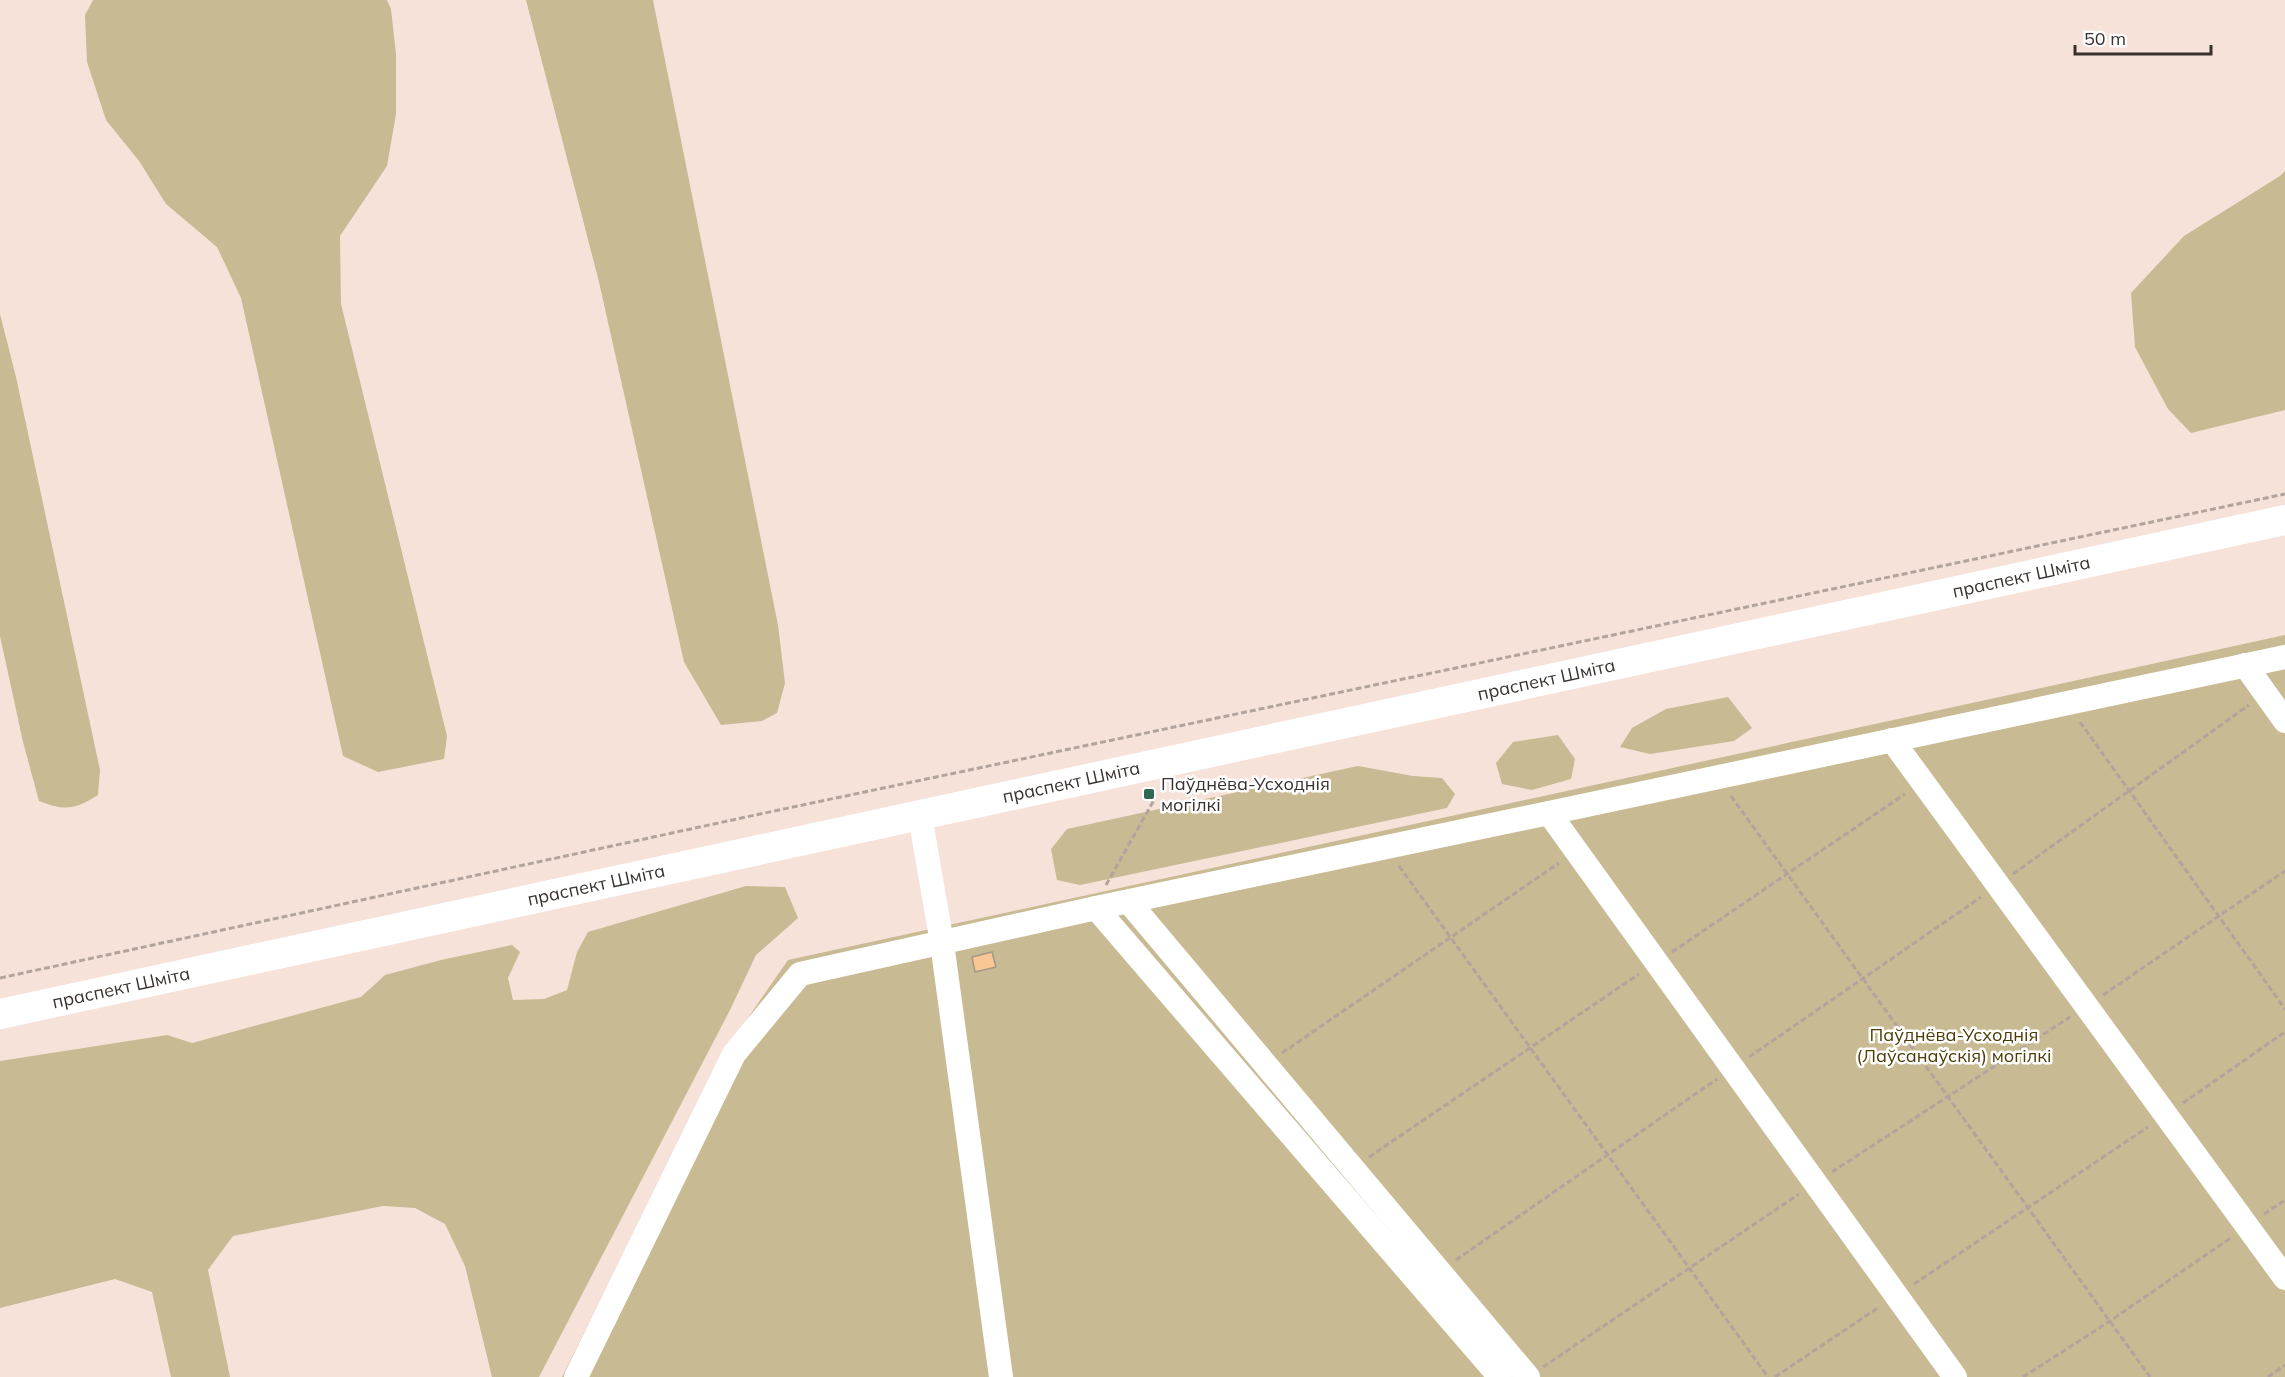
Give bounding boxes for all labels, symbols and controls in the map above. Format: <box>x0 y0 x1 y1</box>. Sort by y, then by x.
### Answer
scale bar <box>2075 18 2212 56</box>
text: 50 m <box>2084 27 2126 50</box>
street label: праспект Шміта <box>1950 550 2092 603</box>
street label: праспект Шміта <box>1475 653 1617 705</box>
street label: праспект Шміта <box>1000 756 1142 808</box>
place label: Паўднёва-Усходнія могілкі <box>1161 772 1330 816</box>
marker: Паўднёва-Усходнія могілкі <box>1142 787 1156 801</box>
street label: праспект Шміта <box>525 859 667 911</box>
street label: праспект Шміта <box>50 961 192 1013</box>
park label: Паўднёва-Усходнія (Лаўсанаўскія) могілкі <box>1857 1023 2051 1067</box>

